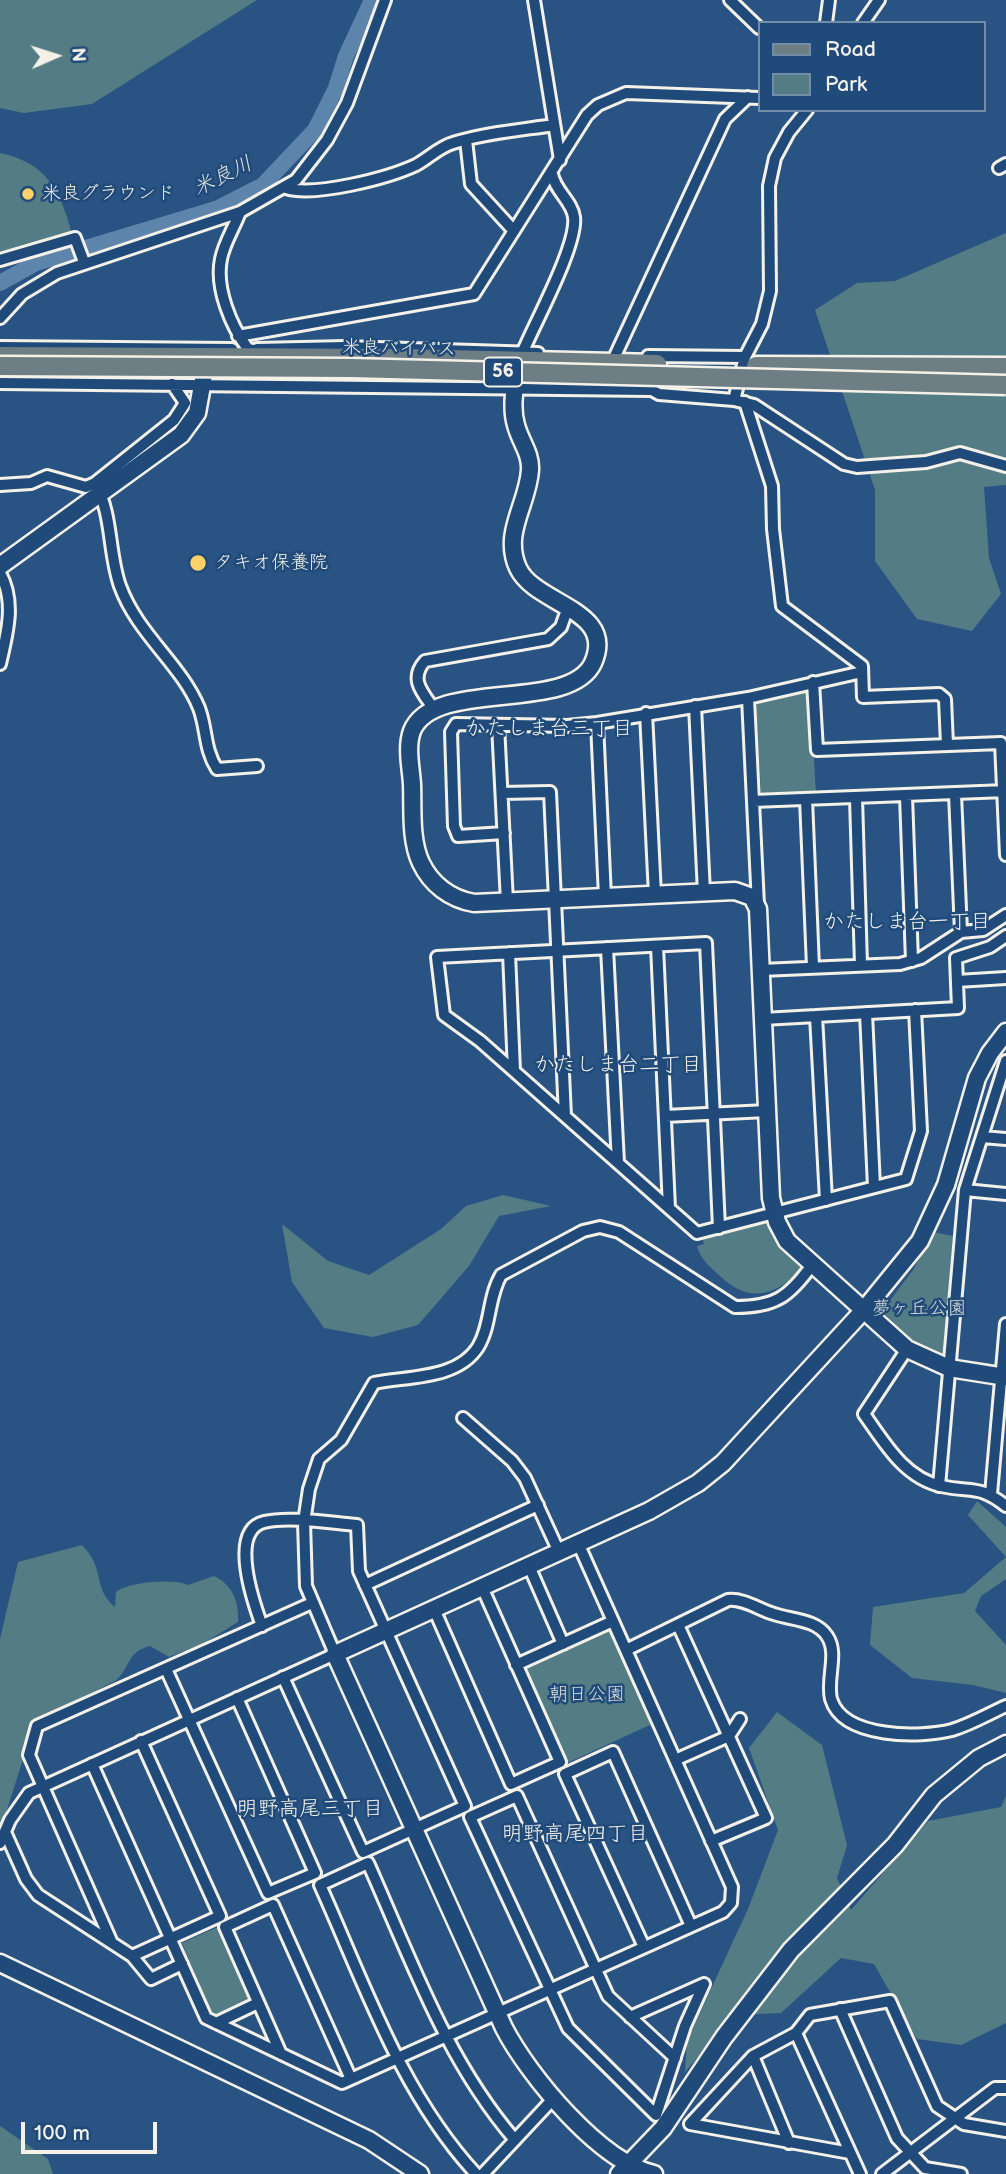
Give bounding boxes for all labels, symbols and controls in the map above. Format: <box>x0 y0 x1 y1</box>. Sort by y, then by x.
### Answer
north arrow <box>21 21 91 91</box>
legend <box>758 21 985 112</box>
text: Road <box>825 37 876 62</box>
text: N <box>66 47 89 63</box>
text: Park <box>825 72 867 97</box>
water label: 米良川 <box>189 152 257 202</box>
place label: 米良グラウンド <box>42 183 175 205</box>
marker: 米良グラウンド <box>20 186 36 202</box>
street label: 米良バイパス <box>342 337 456 361</box>
road number: 56 <box>484 358 522 386</box>
place label: タキオ保養院 <box>214 552 328 574</box>
marker: タキオ保養院 <box>188 553 208 573</box>
district label: かたしま台三丁目 <box>465 717 633 743</box>
district label: かたしま台一丁目 <box>823 910 991 936</box>
district label: かたしま台二丁目 <box>534 1053 702 1079</box>
park label: 夢ヶ丘公園 <box>872 1298 966 1320</box>
park label: 朝日公園 <box>549 1684 625 1706</box>
district label: 明野高尾三丁目 <box>237 1797 383 1823</box>
district label: 明野高尾四丁目 <box>502 1822 648 1848</box>
scale bar <box>24 2108 161 2152</box>
text: 100 m <box>34 2121 90 2146</box>

